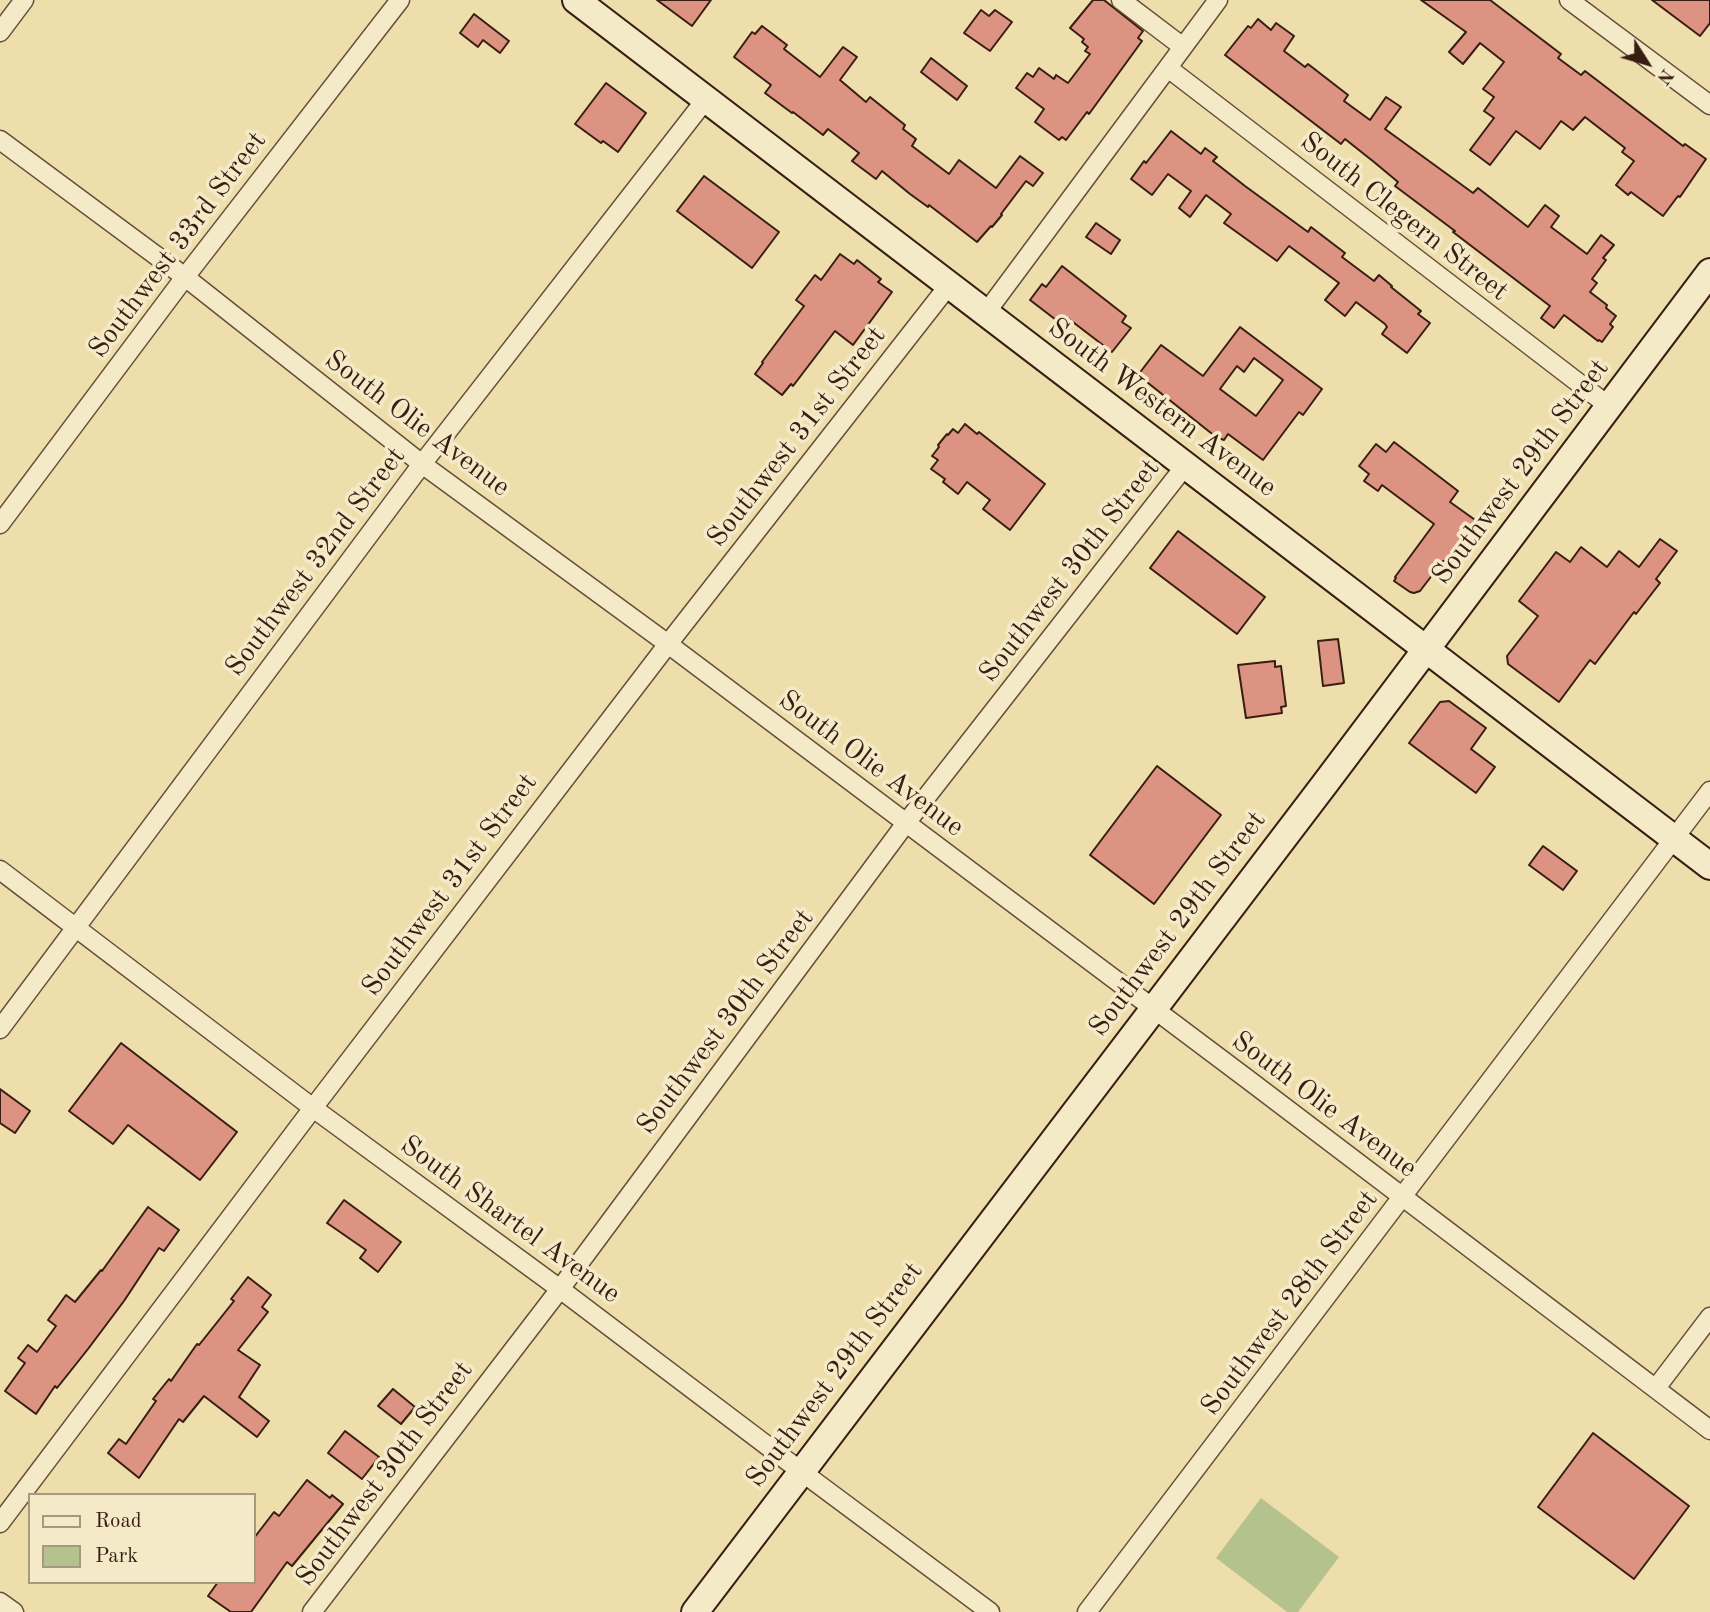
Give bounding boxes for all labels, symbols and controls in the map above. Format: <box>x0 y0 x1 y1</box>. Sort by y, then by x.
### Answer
north arrow <box>1612 28 1682 98</box>
text: N <box>1652 64 1676 87</box>
street label: Southwest 33rd Street <box>82 125 274 365</box>
street label: South Clegern Street <box>1293 125 1515 309</box>
street label: South Western Avenue <box>1041 311 1283 505</box>
street label: Southwest 31st Street <box>700 320 894 554</box>
street label: South Olie Avenue <box>318 343 516 505</box>
street label: Southwest 29th Street <box>1425 353 1617 591</box>
street label: Southwest 32nd Street <box>219 441 413 683</box>
street label: Southwest 30th Street <box>972 453 1168 689</box>
street label: South Olie Avenue <box>772 683 970 845</box>
street label: Southwest 31st Street <box>355 767 545 1003</box>
street label: Southwest 29th Street <box>1082 805 1274 1043</box>
street label: Southwest 30th Street <box>630 903 822 1141</box>
street label: South Olie Avenue <box>1225 1024 1423 1186</box>
street label: South Shartel Avenue <box>393 1129 627 1311</box>
street label: Southwest 28th Street <box>1194 1184 1386 1422</box>
street label: Southwest 29th Street <box>739 1256 931 1494</box>
street label: Southwest 30th Street <box>289 1355 481 1593</box>
legend <box>28 1493 256 1584</box>
text: Road <box>95 1511 142 1532</box>
text: Park <box>95 1546 138 1567</box>

